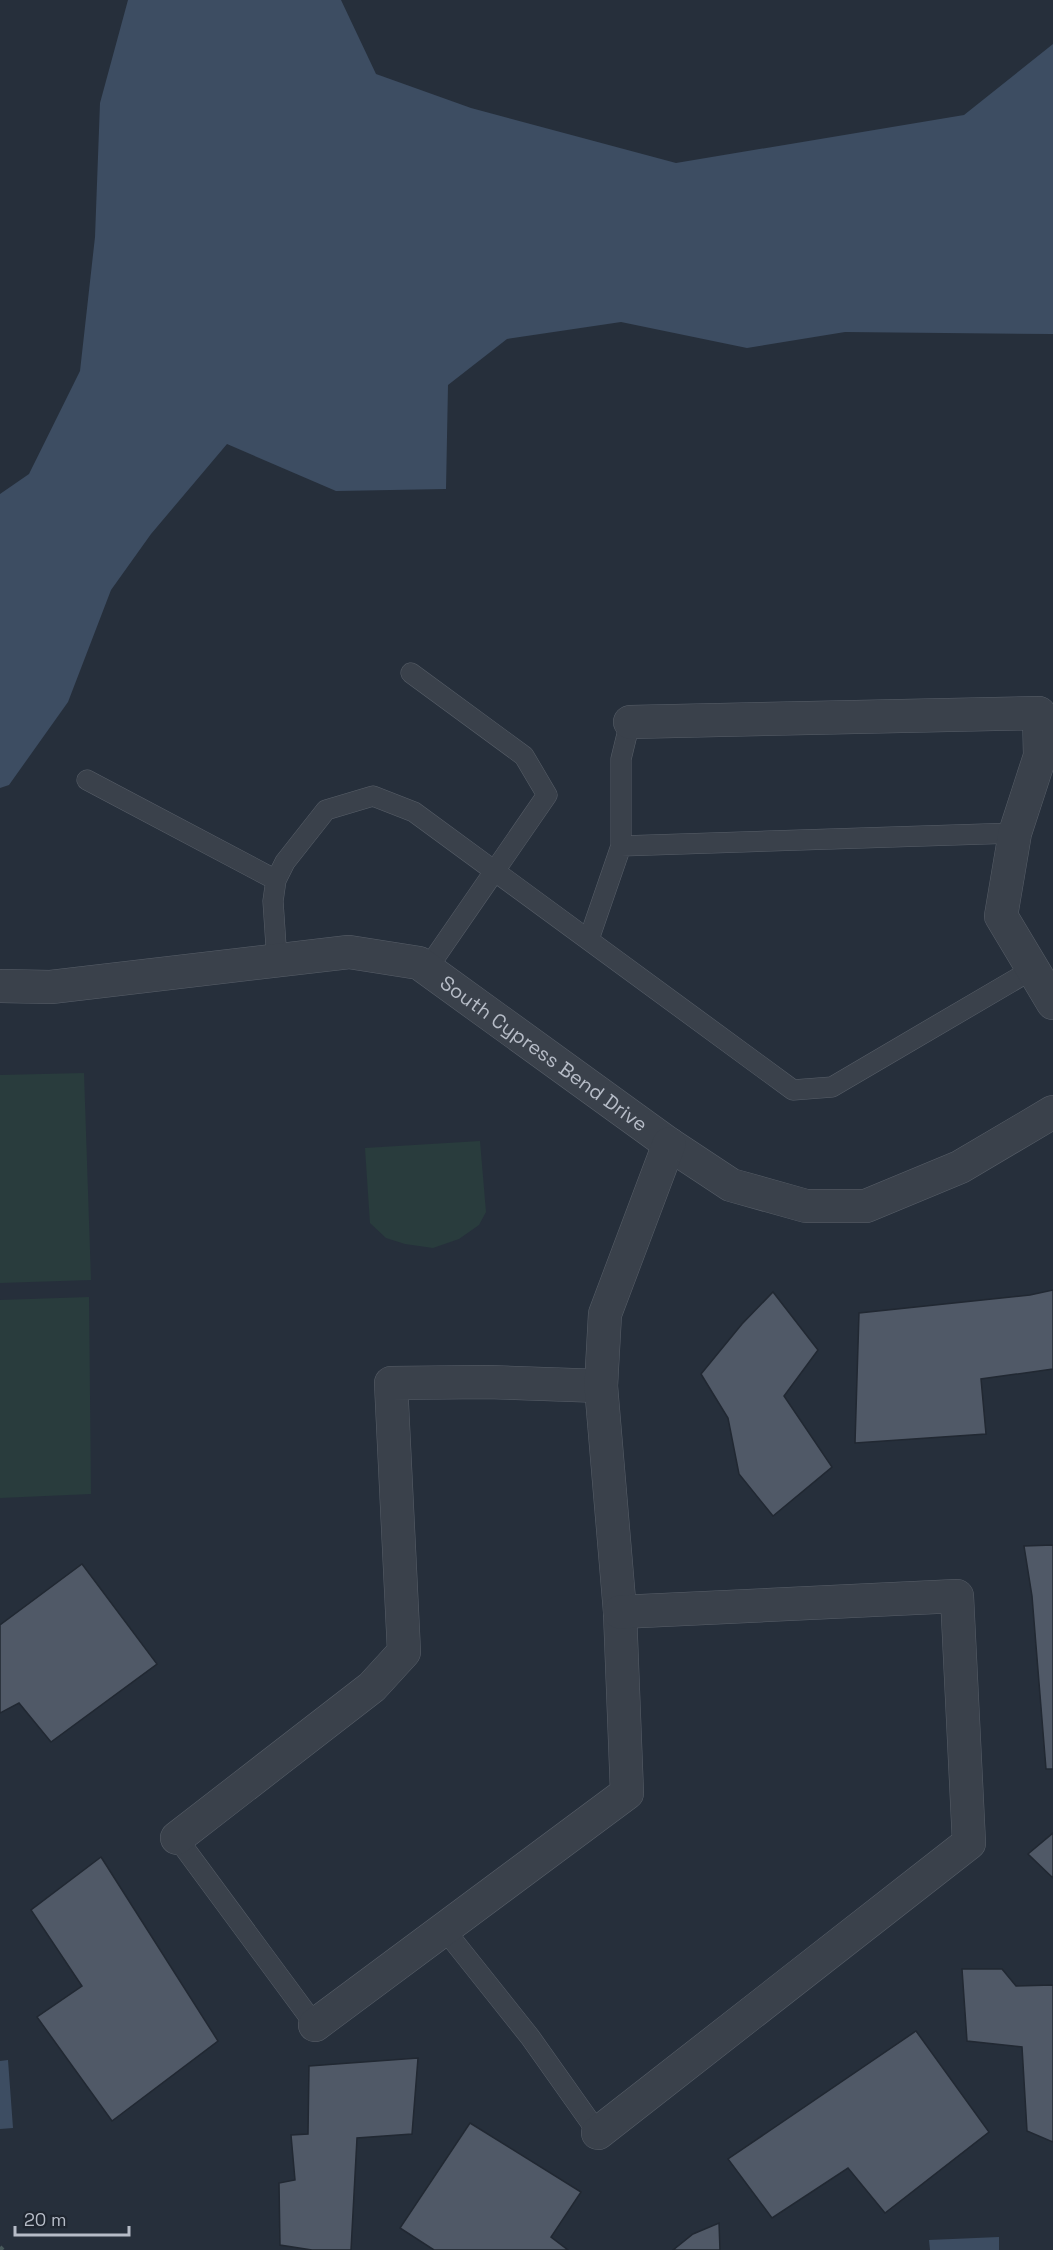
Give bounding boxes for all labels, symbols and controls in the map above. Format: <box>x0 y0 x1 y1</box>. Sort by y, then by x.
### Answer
street label: South Cypress Bend Drive <box>435 970 653 1137</box>
scale bar <box>15 2199 129 2237</box>
text: 20 m <box>24 2208 67 2231</box>

